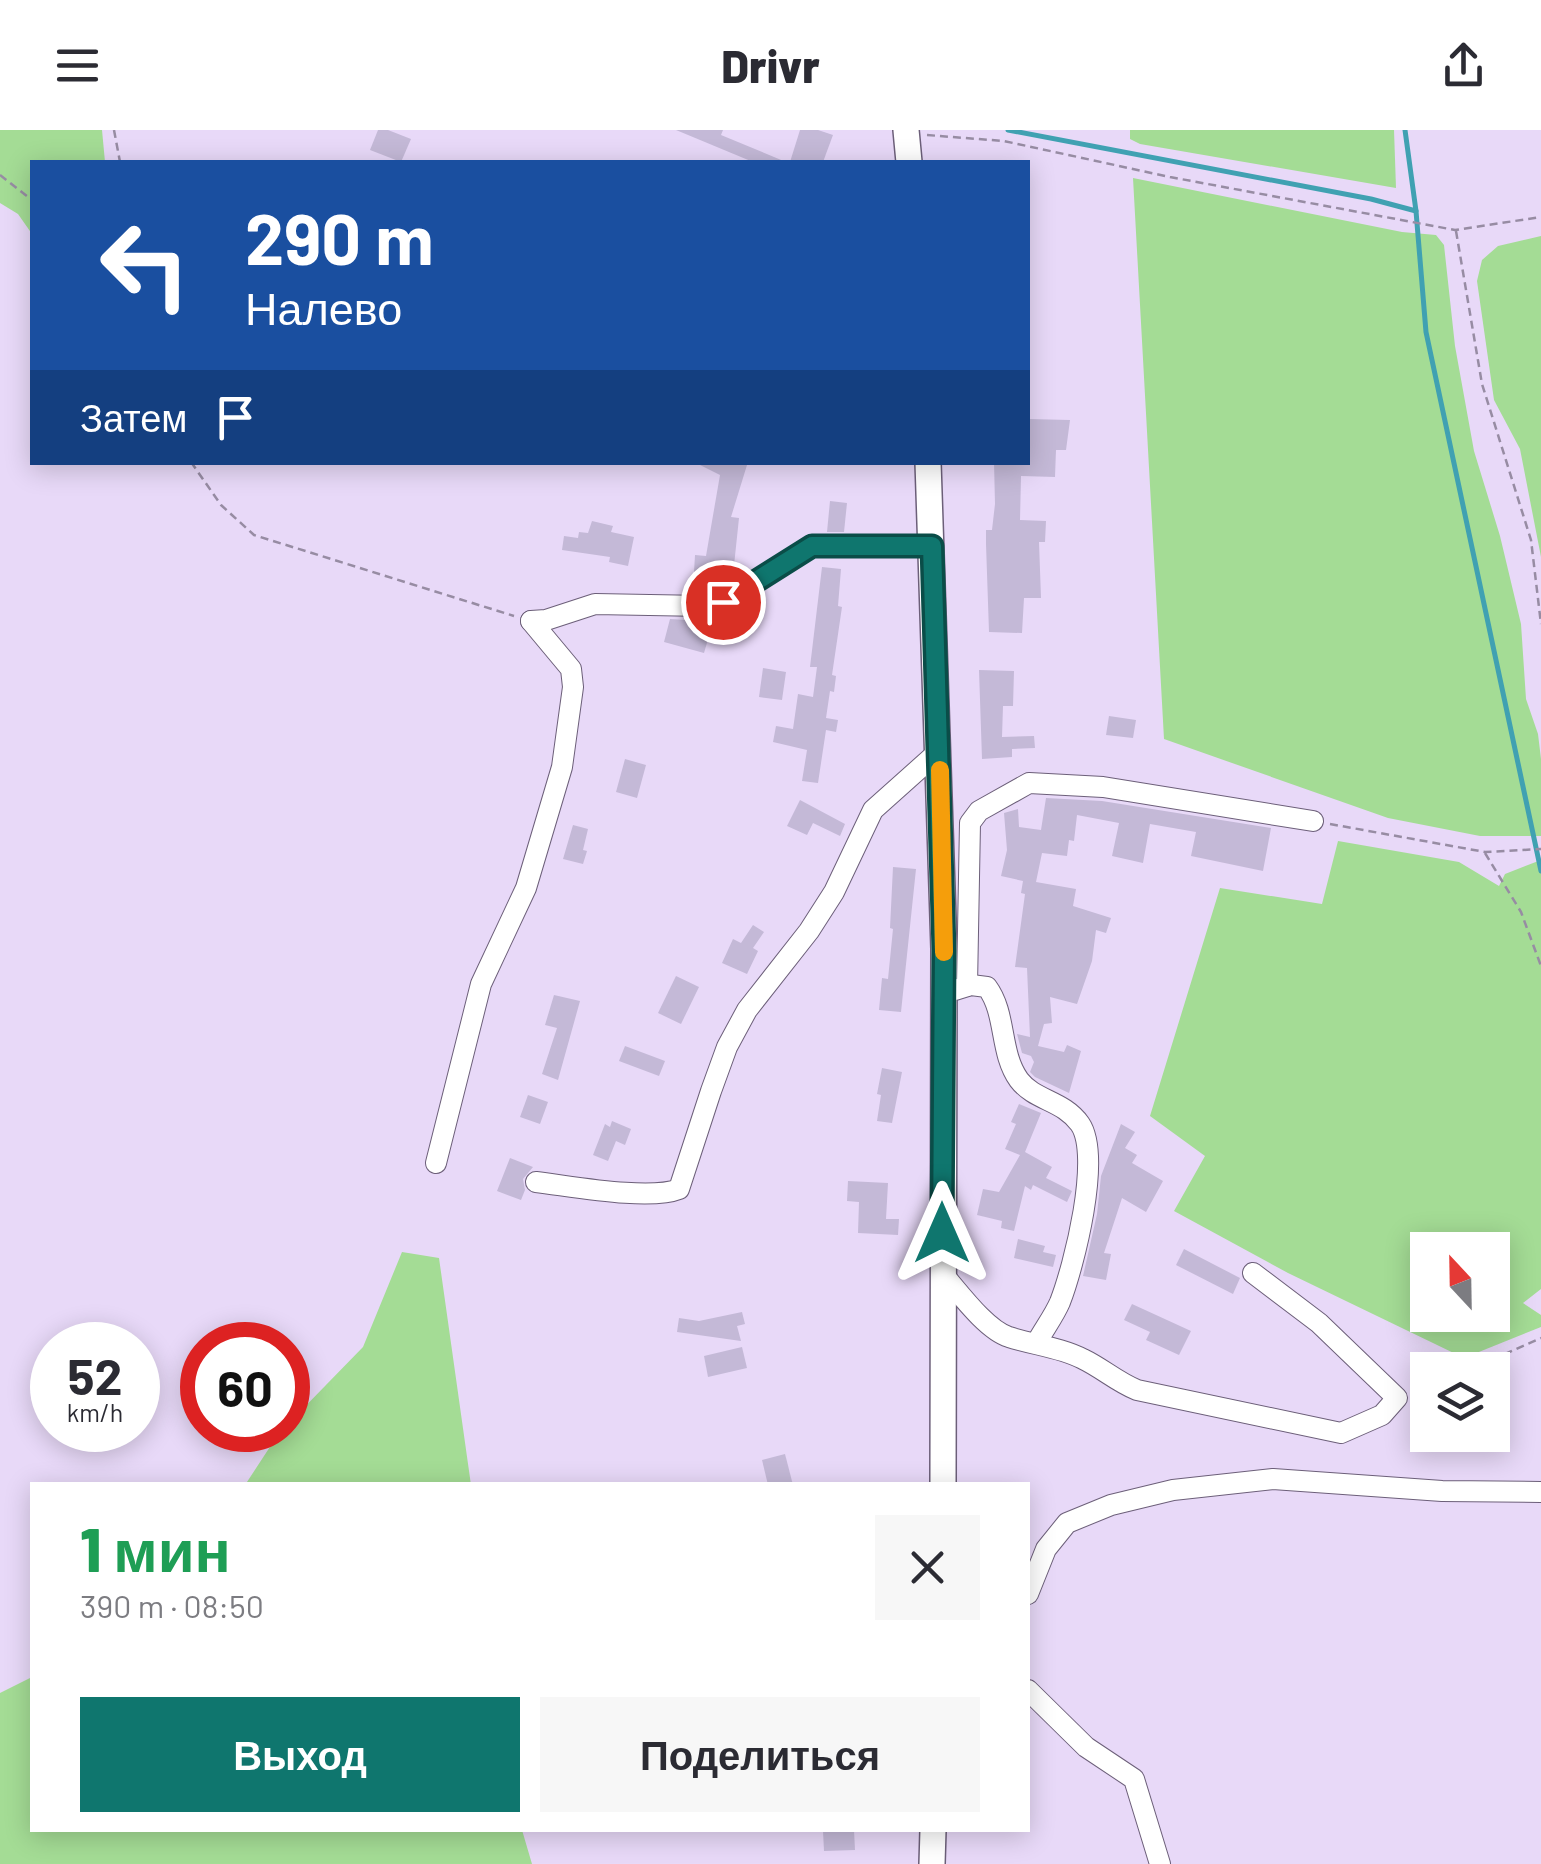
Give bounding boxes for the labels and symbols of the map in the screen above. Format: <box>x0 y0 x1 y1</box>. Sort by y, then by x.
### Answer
pin <box>681 560 766 645</box>
position arrow <box>890 1181 994 1285</box>
north arrow <box>1410 1232 1510 1332</box>
speed limit sign: 60 <box>180 1322 310 1452</box>

